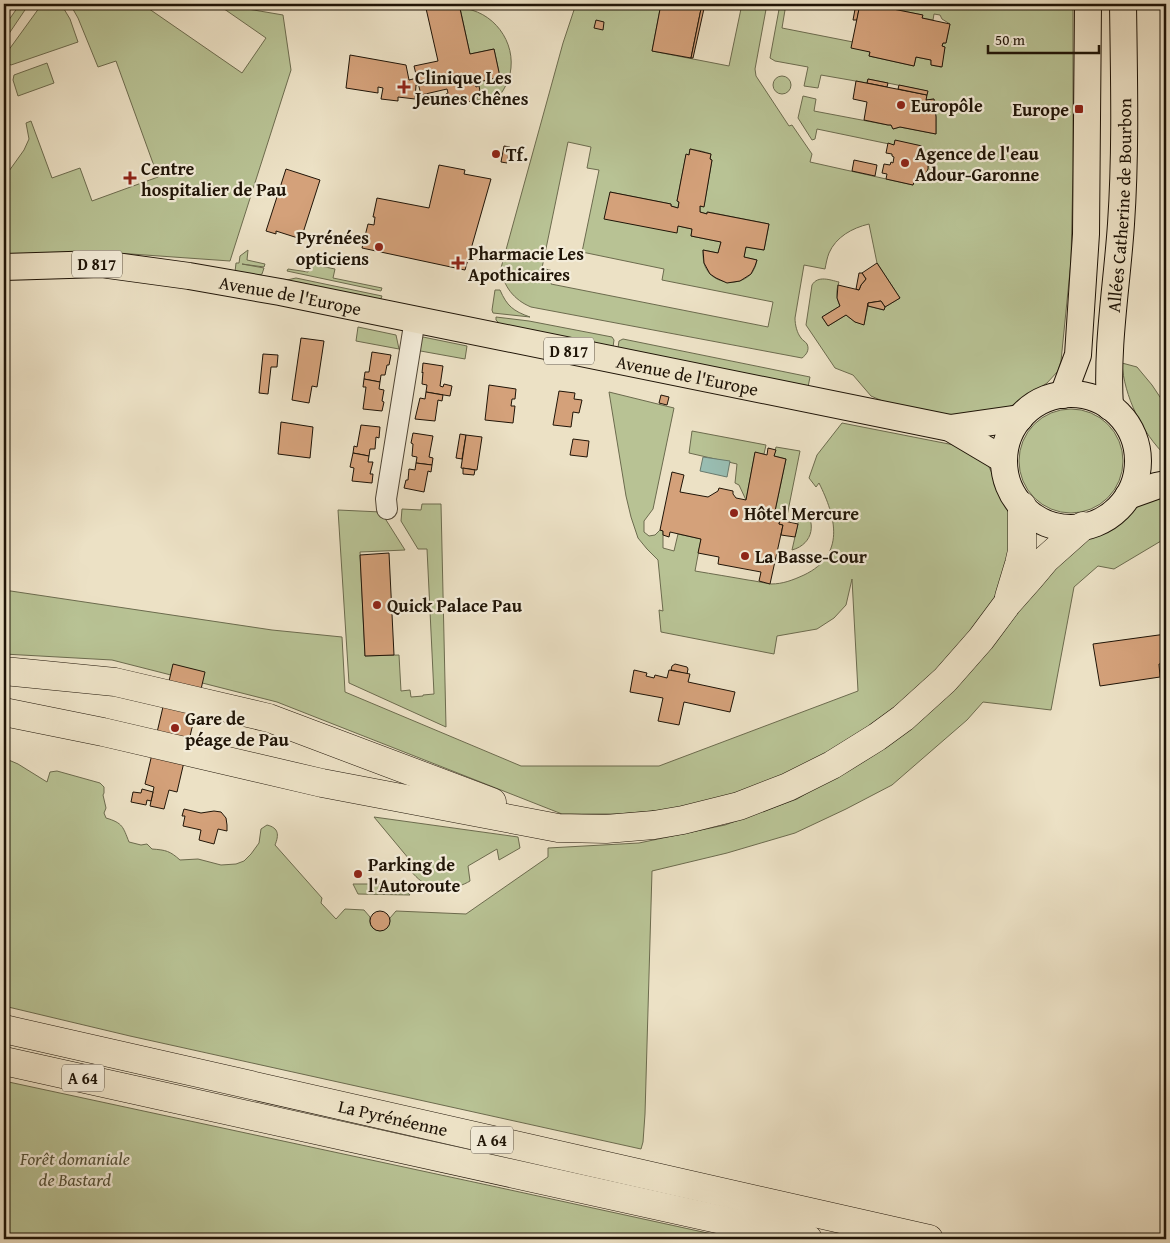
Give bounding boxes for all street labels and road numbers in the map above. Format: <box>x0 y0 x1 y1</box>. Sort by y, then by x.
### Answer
street label: Allées Catherine de Bourbon <box>1099 98 1138 314</box>
road number: D 817 <box>72 250 122 278</box>
street label: Avenue de l'Europe <box>217 268 364 322</box>
road number: D 817 <box>544 338 594 364</box>
street label: Avenue de l'Europe <box>614 347 761 402</box>
road number: A 64 <box>62 1064 104 1092</box>
street label: La Pyrénéenne <box>336 1092 450 1143</box>
road number: A 64 <box>471 1126 513 1154</box>

